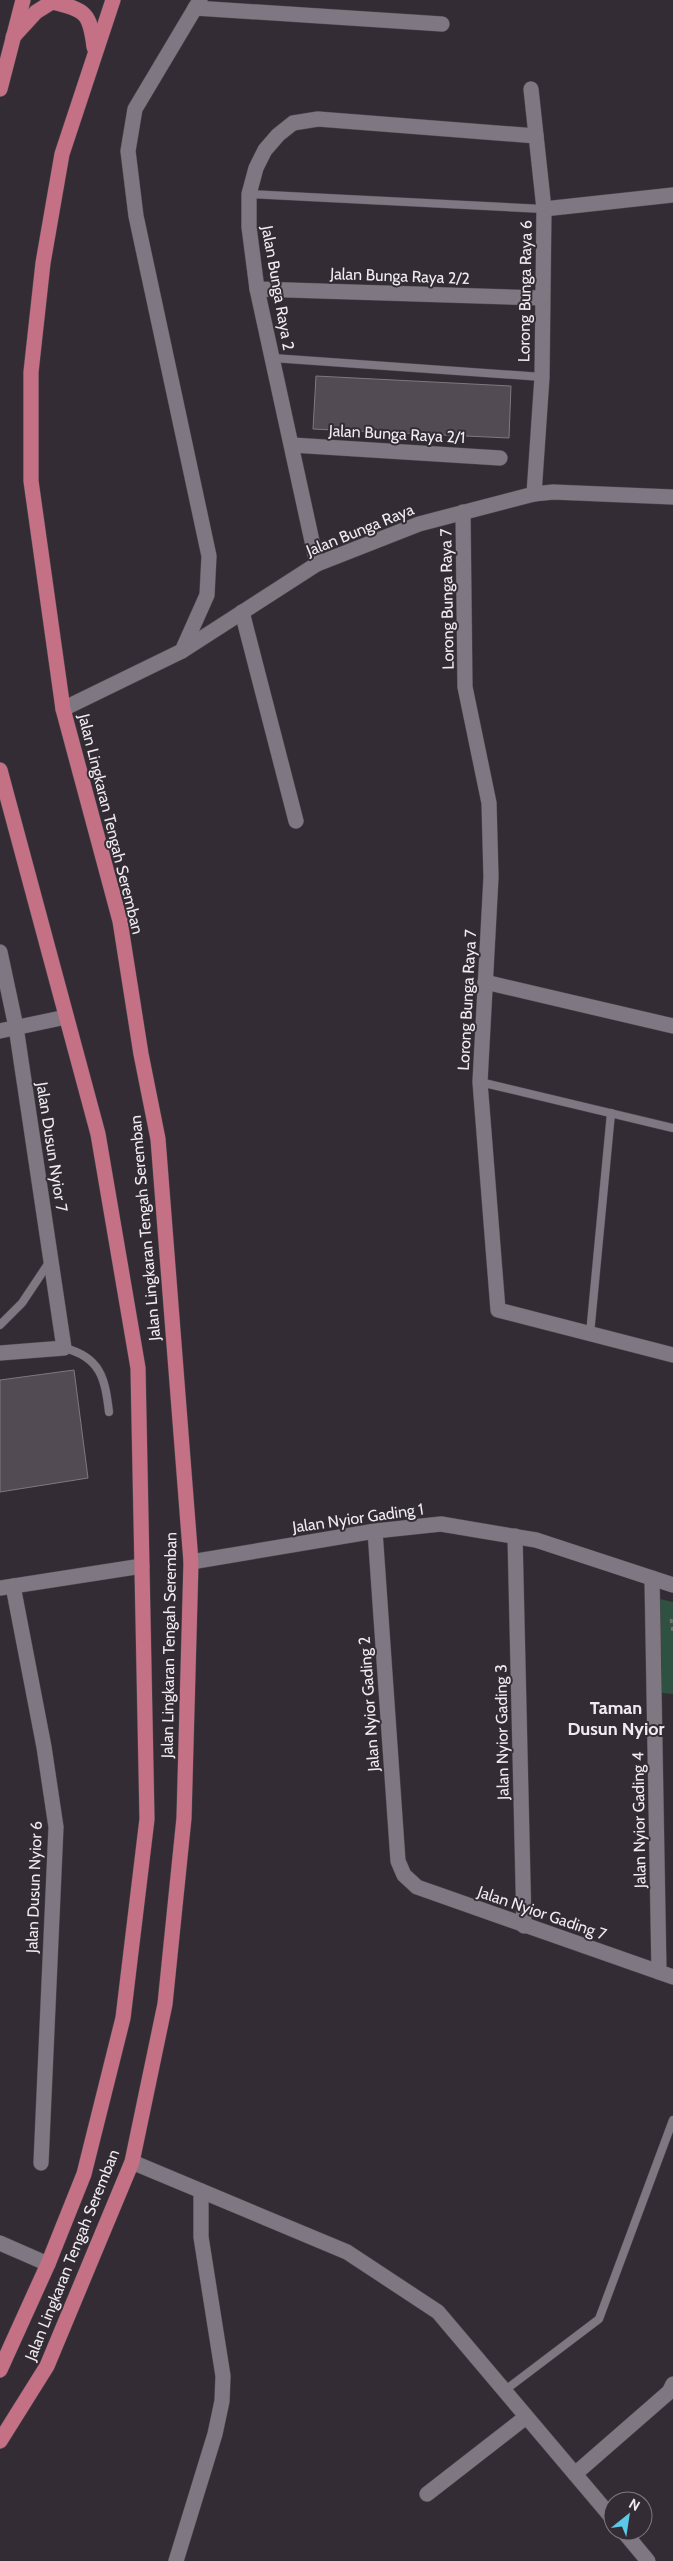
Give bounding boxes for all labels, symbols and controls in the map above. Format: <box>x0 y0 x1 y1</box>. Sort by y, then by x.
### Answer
street label: Lorong Bunga Raya 6 <box>514 220 536 362</box>
street label: Jalan Bunga Raya 2 <box>258 223 298 352</box>
street label: Jalan Bunga Raya 2/2 <box>329 264 470 288</box>
street label: Jalan Bunga Raya 2/1 <box>327 421 466 447</box>
street label: Jalan Bunga Raya <box>303 500 417 561</box>
street label: Lorong Bunga Raya 7 <box>436 528 458 670</box>
street label: Jalan Lingkaran Tengah Seremban <box>74 711 148 936</box>
street label: Lorong Bunga Raya 7 <box>454 929 480 1071</box>
street label: Jalan Dusun Nyior 7 <box>32 1080 72 1213</box>
street label: Jalan Lingkaran Tengah Seremban <box>126 1114 164 1343</box>
street label: Jalan Nyior Gading 1 <box>290 1499 425 1537</box>
street label: Jalan Lingkaran Tengah Seremban <box>158 1532 180 1759</box>
street label: Jalan Nyior Gading 2 <box>355 1636 383 1773</box>
street label: Jalan Nyior Gading 3 <box>491 1664 513 1801</box>
district label: Taman Dusun Nyior <box>567 1697 665 1740</box>
street label: Jalan Nyior Gading 4 <box>628 1752 650 1889</box>
street label: Jalan Dusun Nyior 6 <box>22 1821 46 1954</box>
street label: Jalan Nyior Gading 7 <box>474 1882 609 1944</box>
street label: Jalan Lingkaran Tengah Seremban <box>20 2146 123 2364</box>
north arrow <box>603 2491 653 2541</box>
text: N <box>626 2494 643 2515</box>

